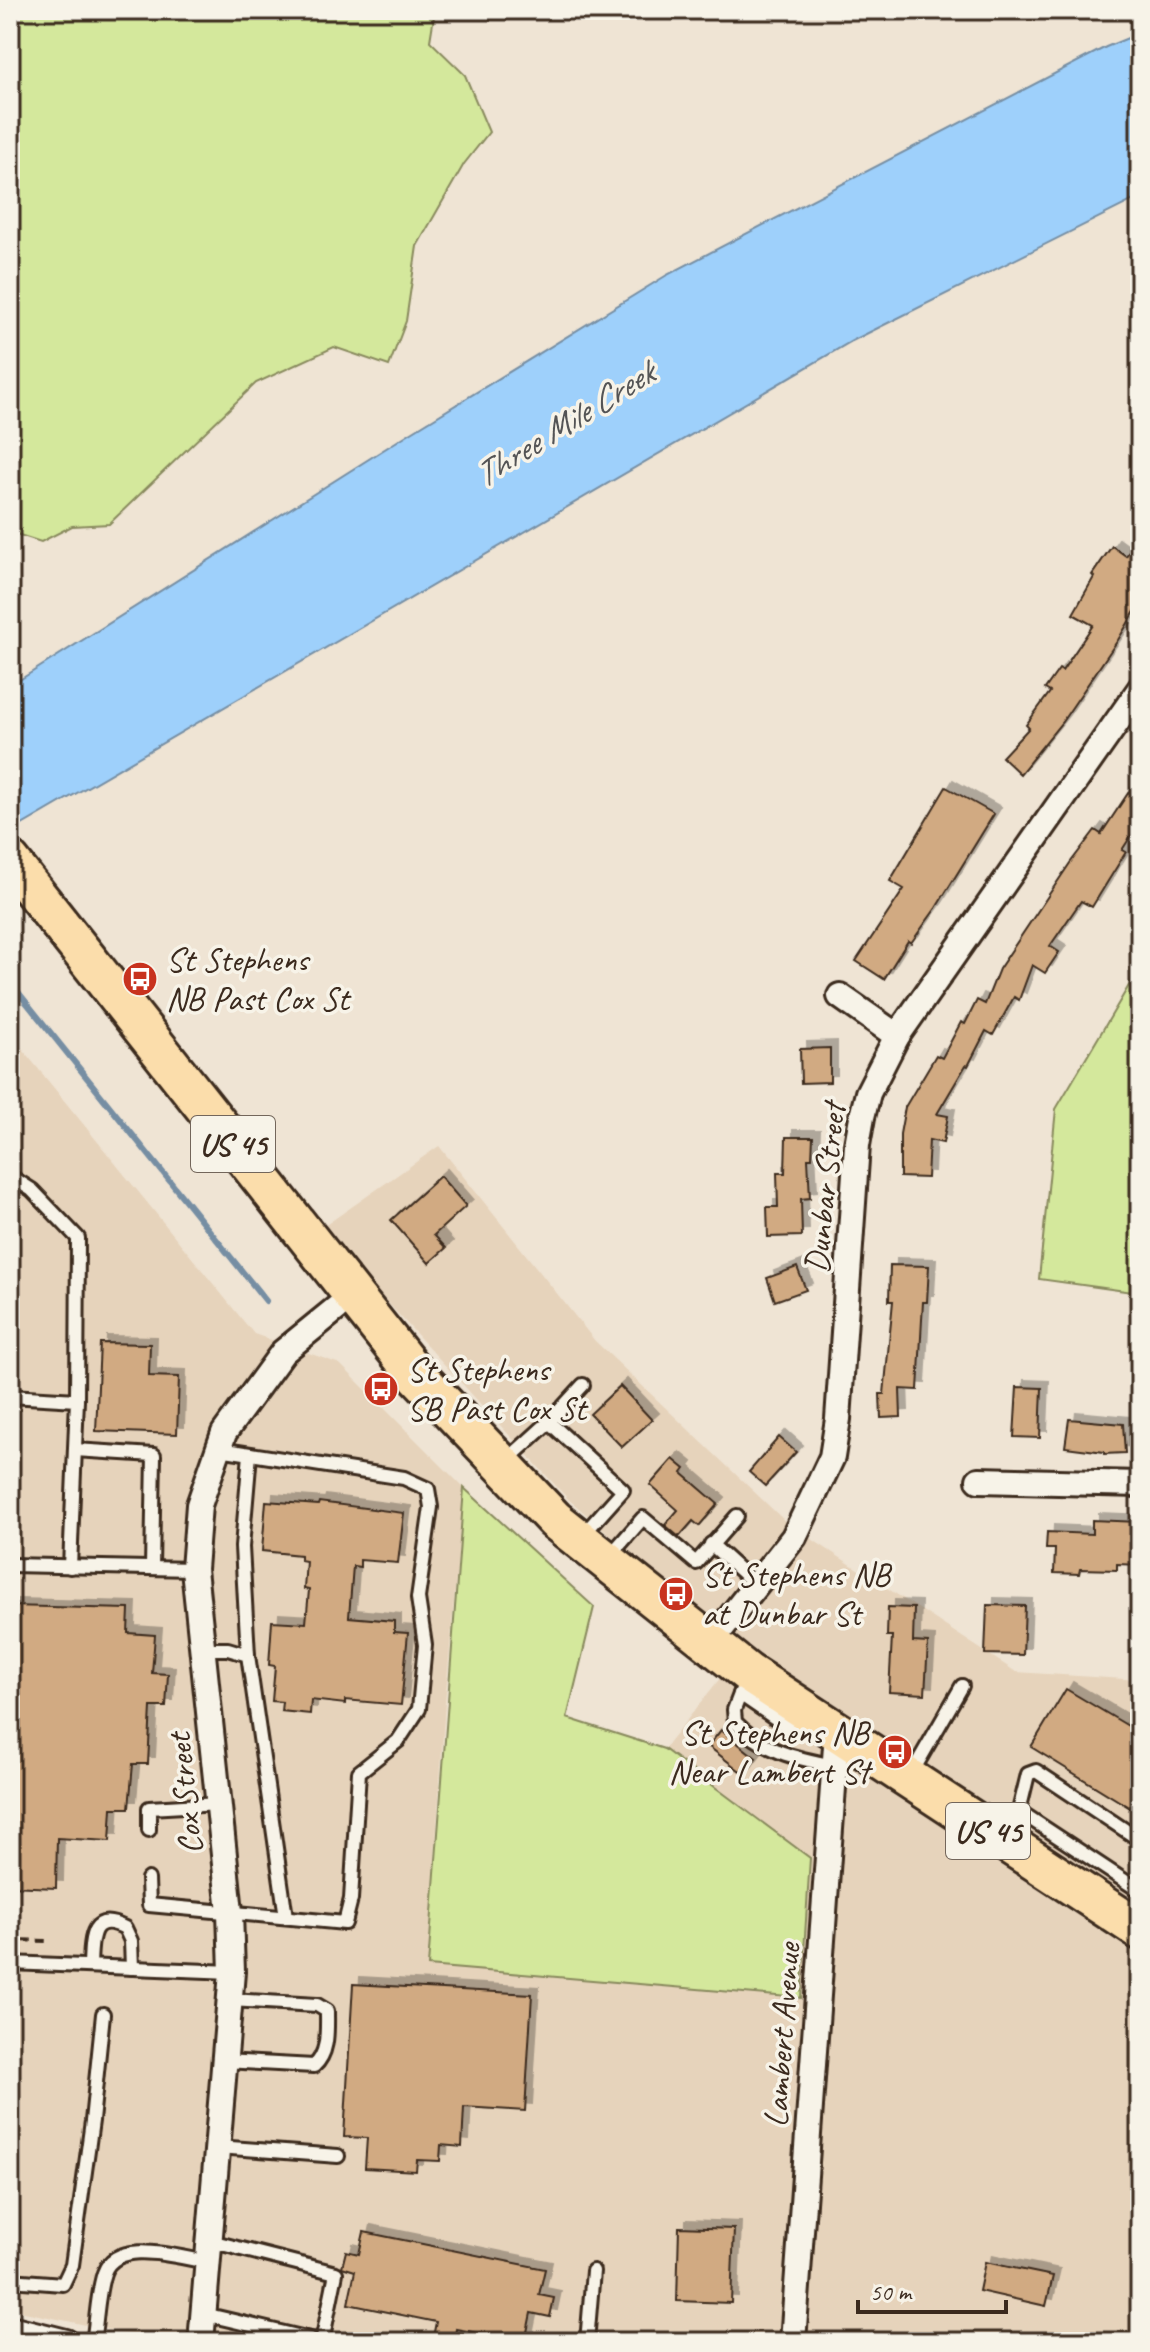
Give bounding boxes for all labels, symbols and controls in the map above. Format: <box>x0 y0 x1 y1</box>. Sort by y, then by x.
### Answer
water label: Three Mile Creek <box>464 347 668 498</box>
place label: St Stephens NB Past Cox St <box>166 938 352 1020</box>
bus stop icon: St Stephens NB Past Cox St <box>121 960 159 998</box>
street label: Dunbar Street <box>794 1096 855 1275</box>
road number: US 45 <box>191 1116 275 1172</box>
place label: St Stephens SB Past Cox St <box>407 1348 590 1430</box>
bus stop icon: St Stephens SB Past Cox St <box>362 1370 400 1408</box>
place label: St Stephens NB at Dunbar St <box>702 1553 893 1635</box>
bus stop icon: St Stephens NB at Dunbar St <box>657 1575 695 1613</box>
place label: St Stephens NB Near Lambert St <box>669 1711 874 1793</box>
street label: Cox Street <box>156 1728 212 1857</box>
bus stop icon: St Stephens NB Near Lambert St <box>876 1733 914 1771</box>
road number: US 45 <box>946 1803 1030 1859</box>
street label: Lambert Avenue <box>754 1940 810 2128</box>
scale bar <box>858 2264 1006 2314</box>
text: 50 m <box>870 2277 913 2307</box>

